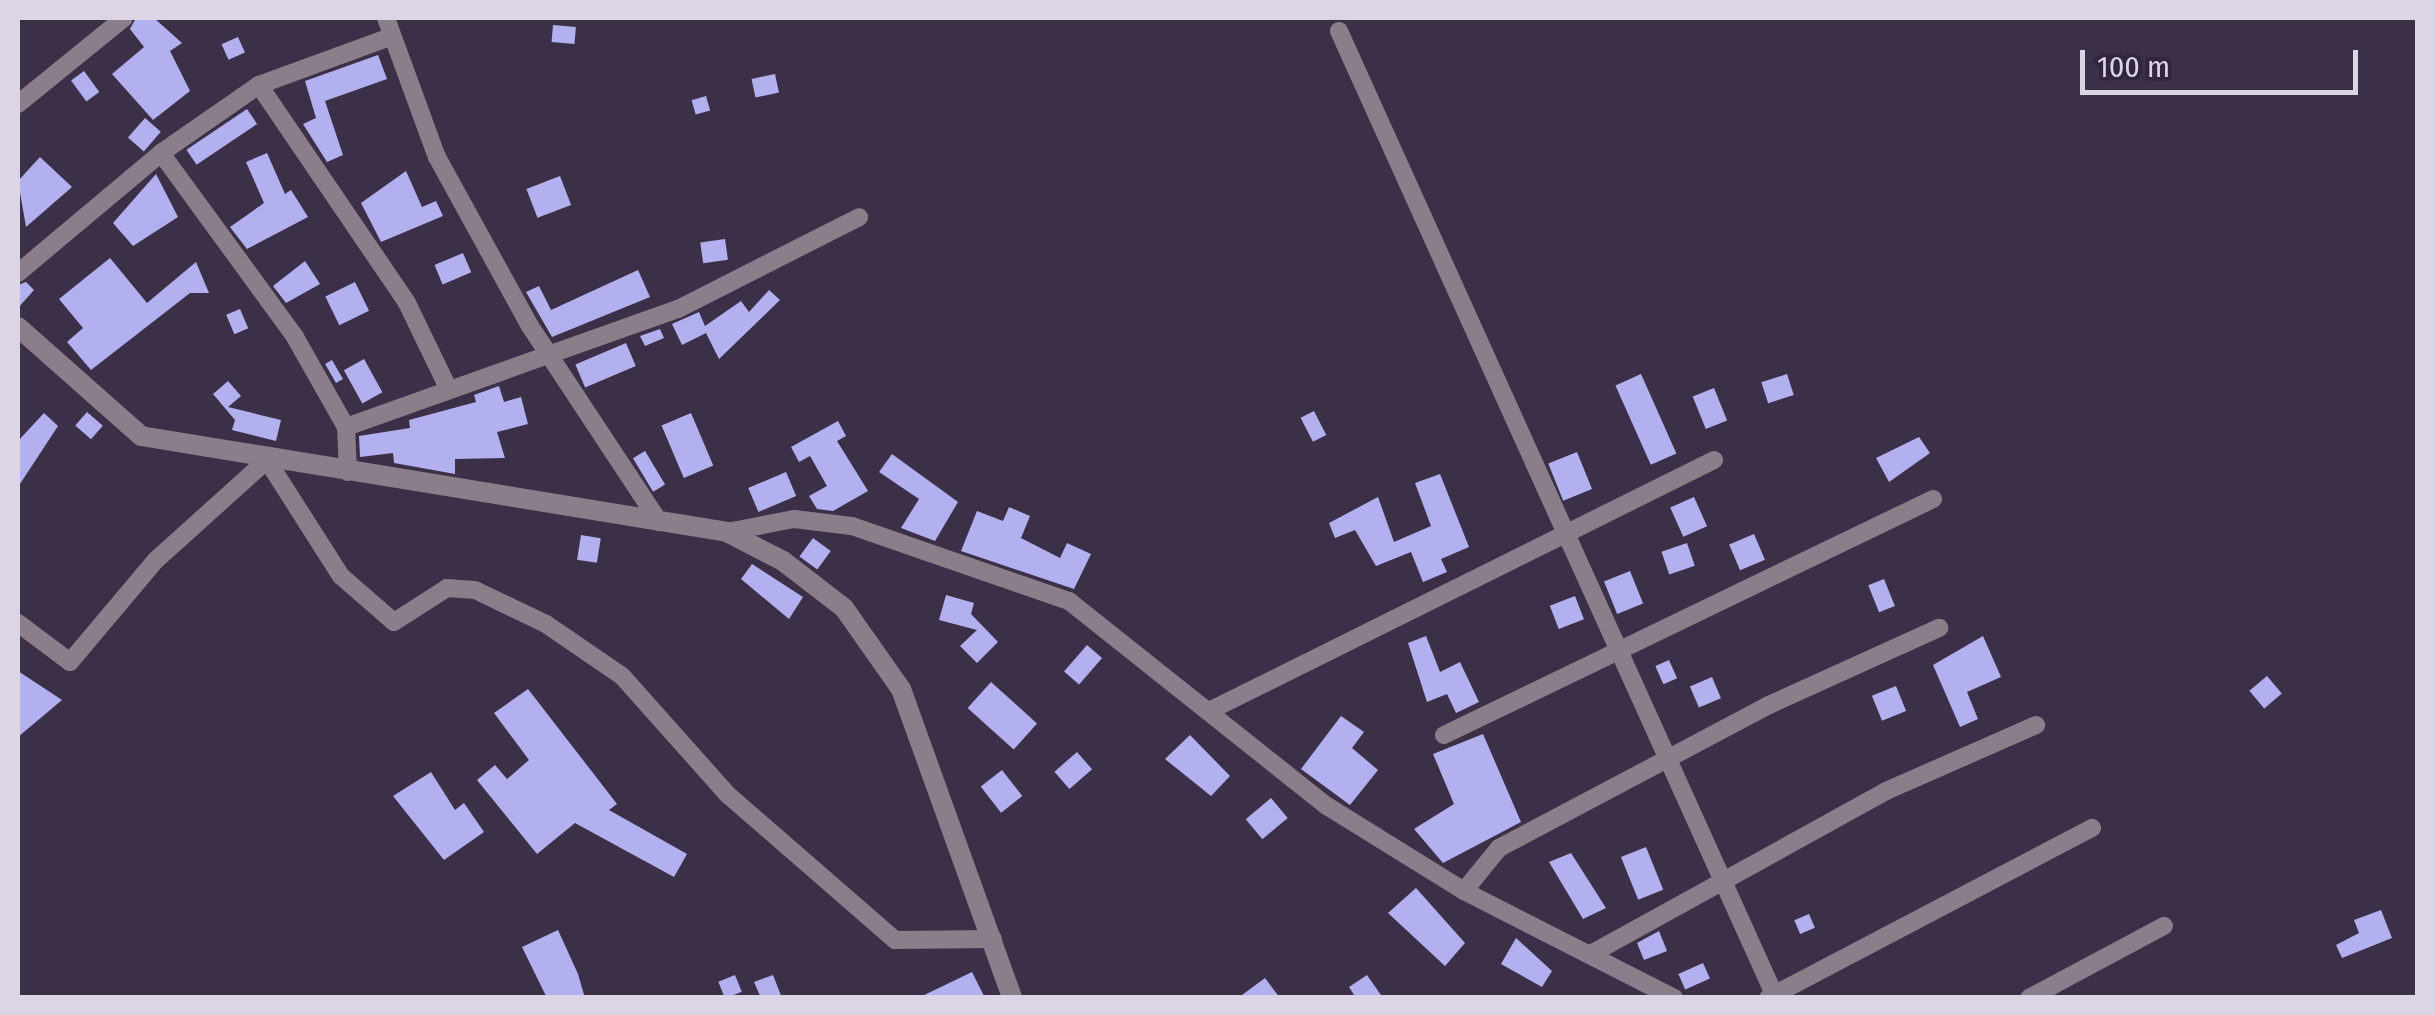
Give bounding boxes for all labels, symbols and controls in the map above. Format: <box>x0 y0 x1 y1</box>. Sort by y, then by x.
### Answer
scale bar <box>2085 30 2362 92</box>
text: 100 m <box>2097 49 2170 85</box>

